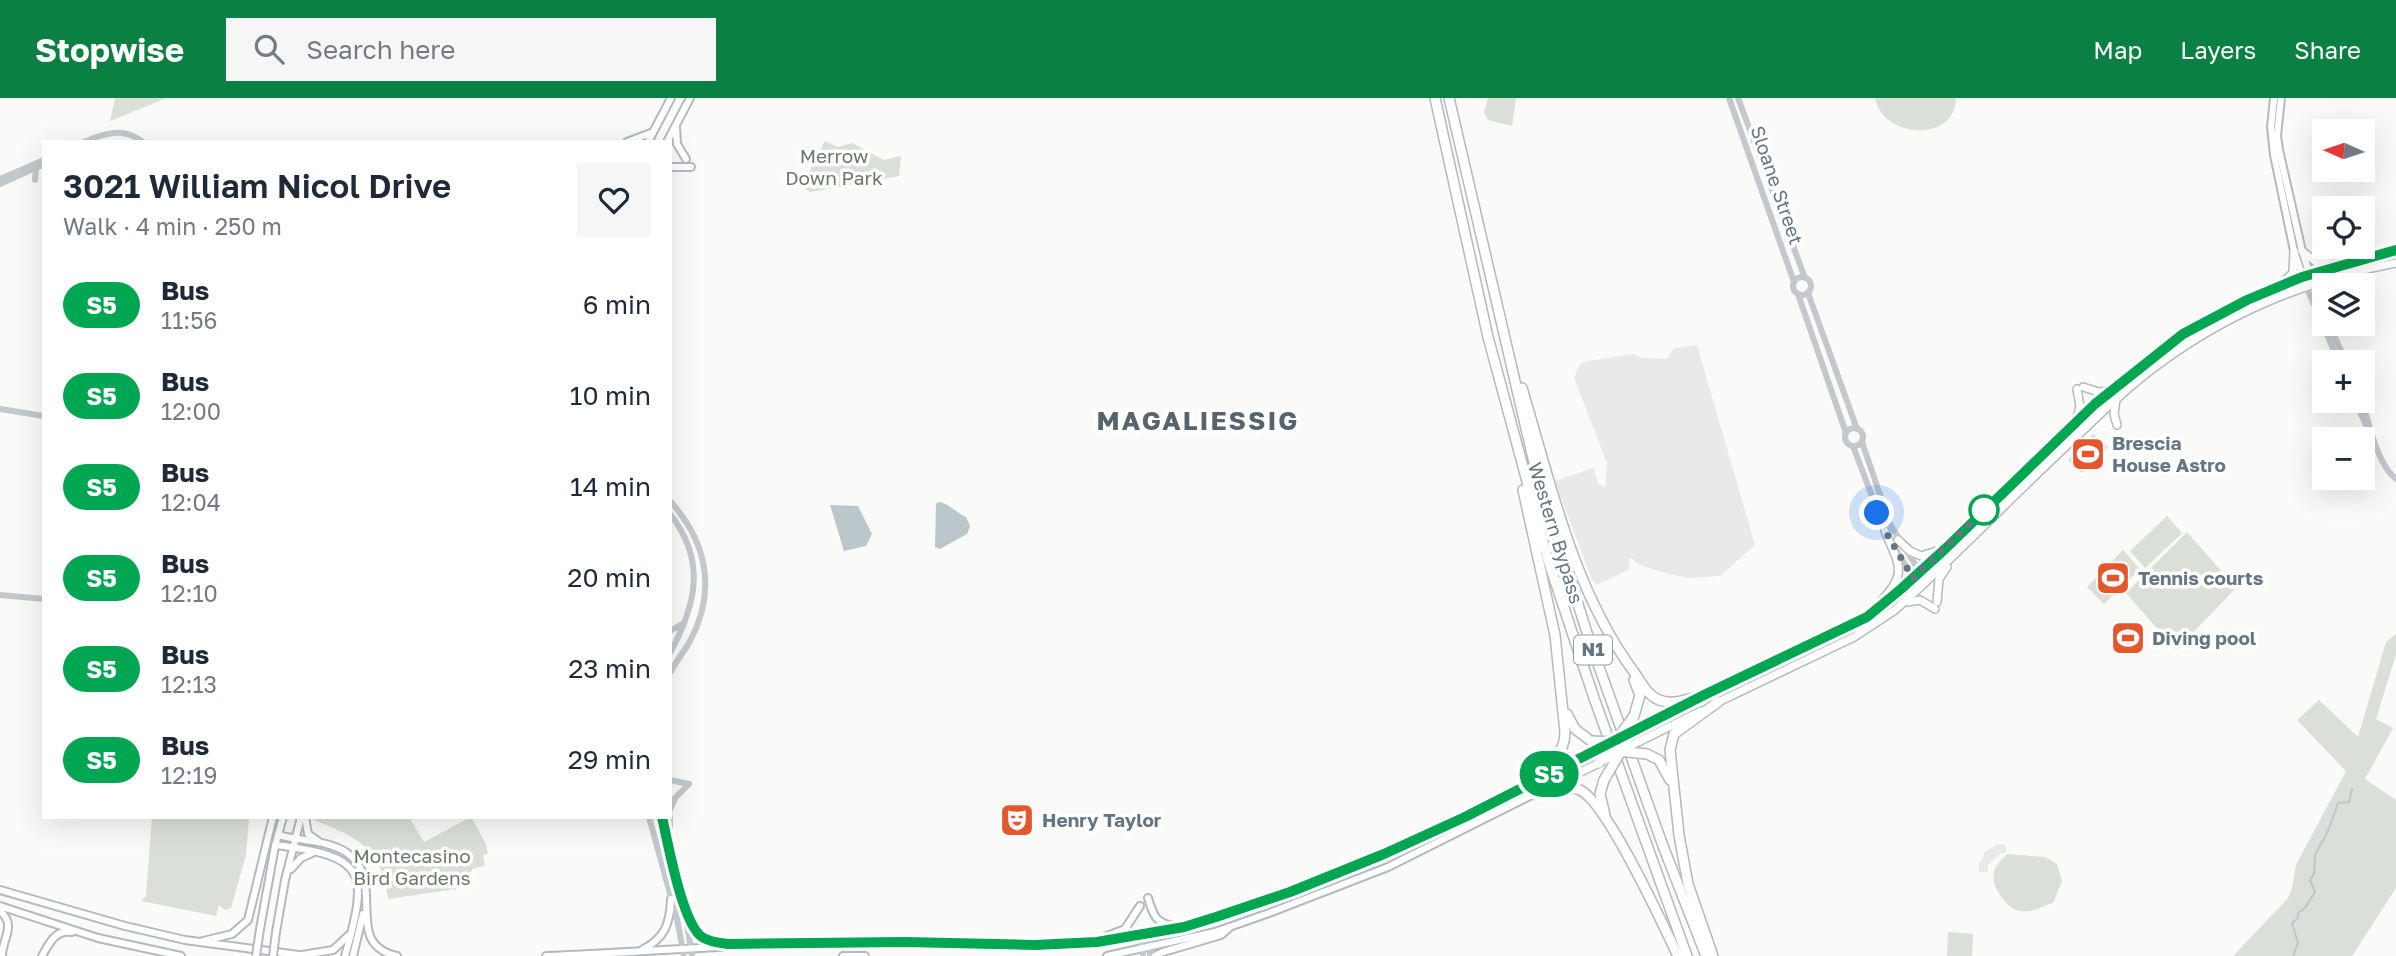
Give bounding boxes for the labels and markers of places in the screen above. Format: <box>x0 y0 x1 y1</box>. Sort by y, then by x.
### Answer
place label: Brescia House Astro <box>2112 431 2226 476</box>
sports icon: Brescia House Astro <box>2069 435 2107 473</box>
unlabelled marker <box>1969 495 1999 525</box>
sports icon: Tennis courts <box>2094 559 2132 597</box>
place label: Tennis courts <box>2138 566 2264 589</box>
sports icon: Diving pool <box>2109 619 2147 657</box>
place label: Diving pool <box>2152 626 2256 649</box>
theatre icon: Henry Taylor <box>998 801 1036 839</box>
place label: Henry Taylor <box>1042 808 1162 831</box>

